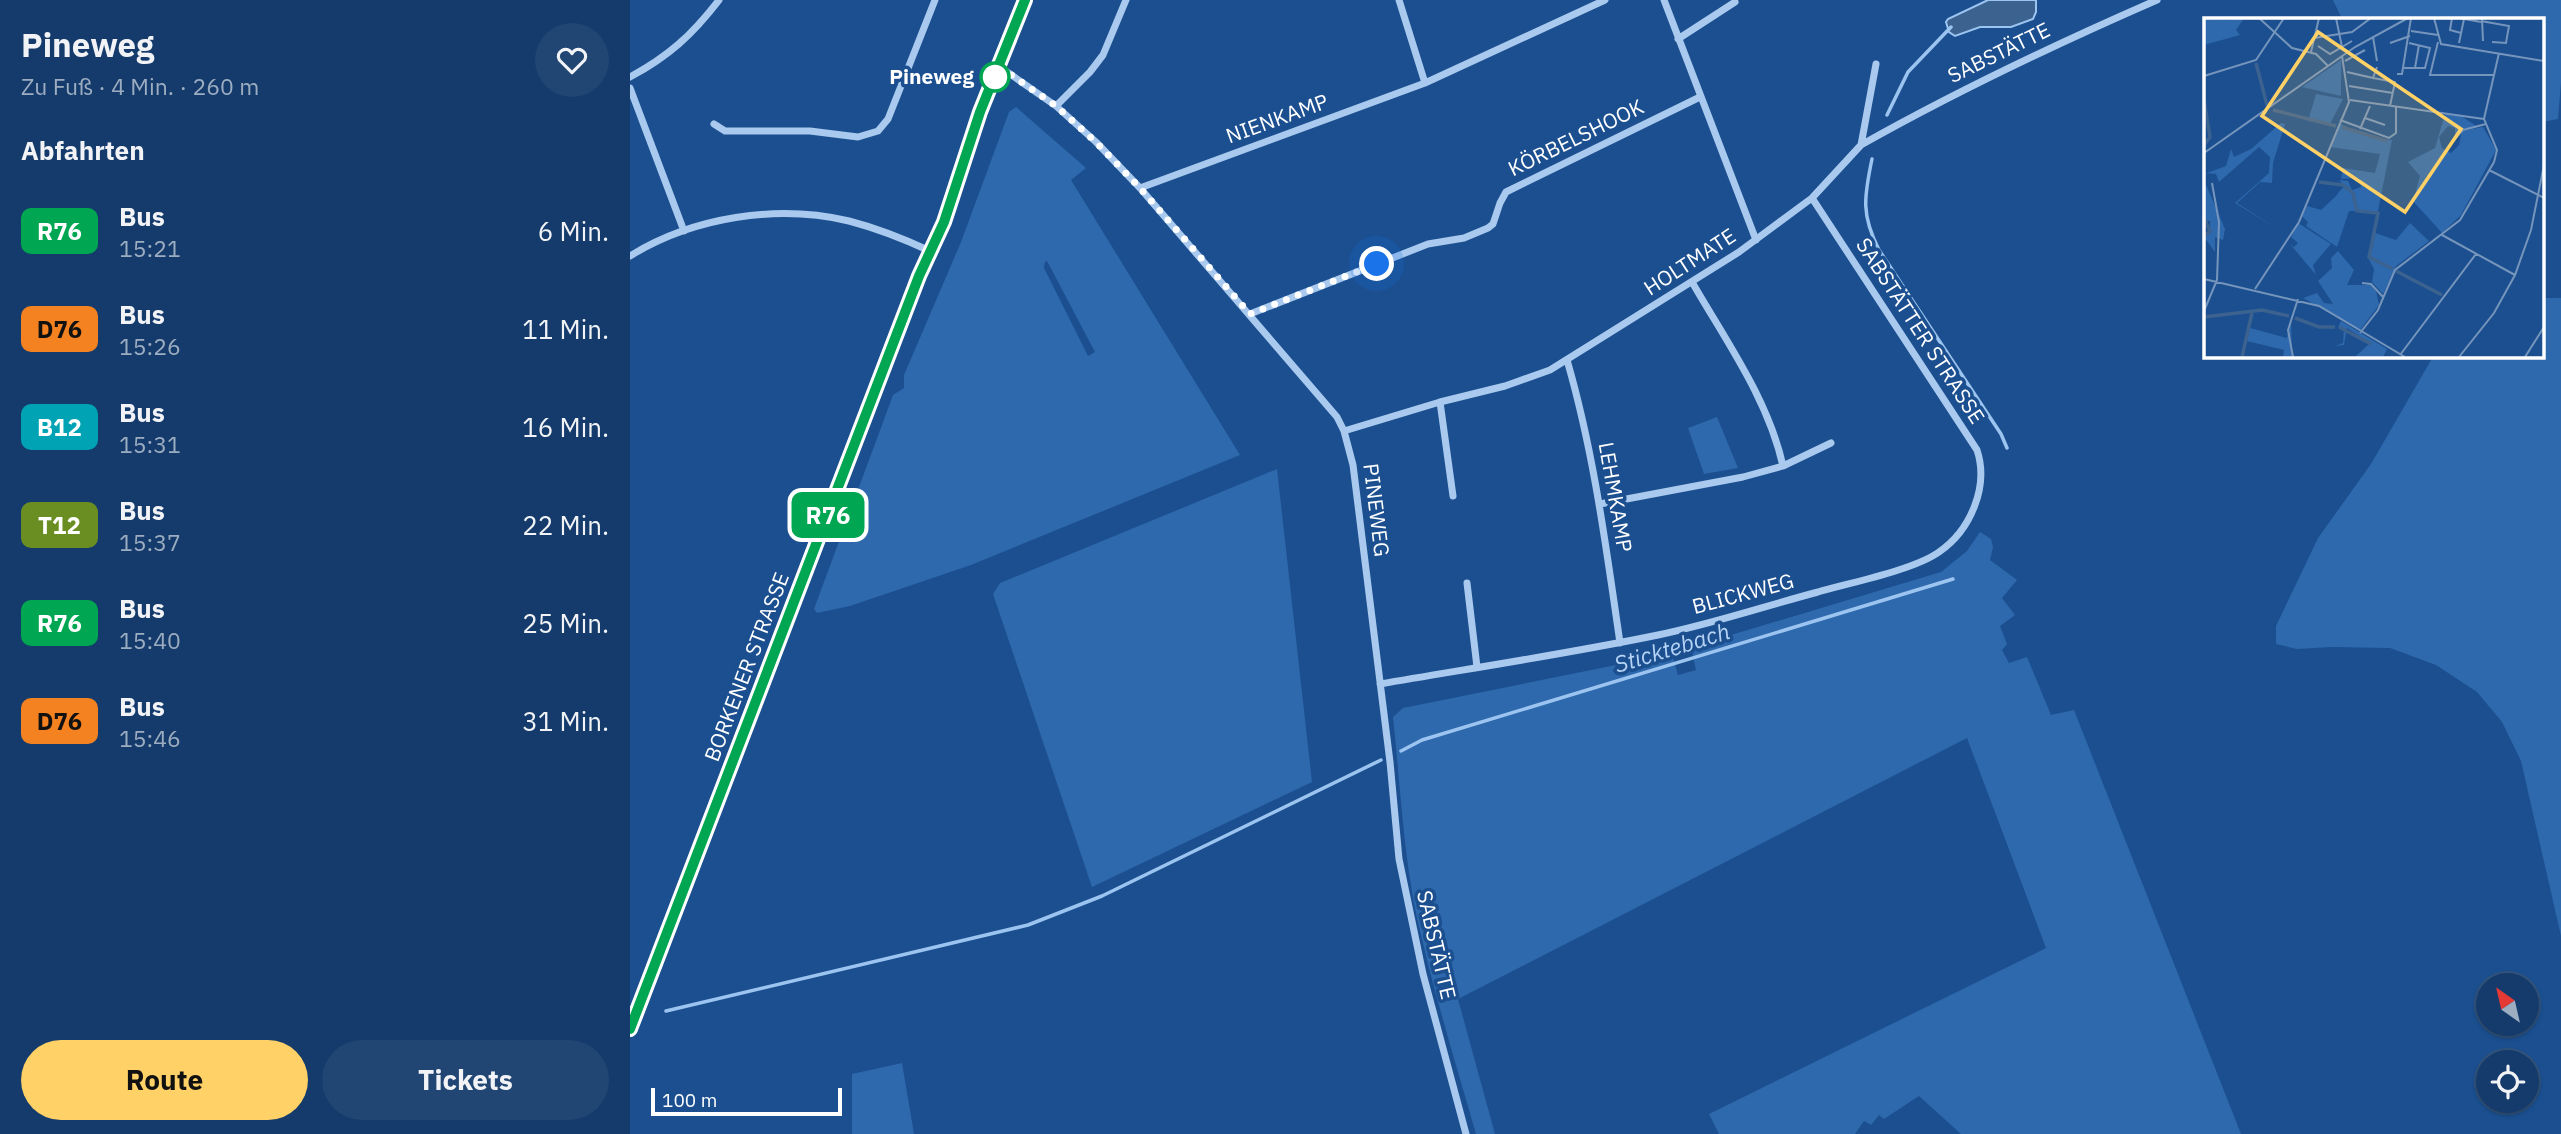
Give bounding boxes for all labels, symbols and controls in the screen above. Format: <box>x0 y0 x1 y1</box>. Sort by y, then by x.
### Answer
street label: SABSTÄTTE <box>1943 15 2054 89</box>
inset map <box>2204 18 2543 357</box>
text: Pineweg <box>21 23 154 66</box>
button: heart <box>535 23 609 97</box>
place label: Pineweg <box>889 62 974 90</box>
marker: Pineweg <box>980 62 1010 92</box>
text: Zu Fuß · 4 Min. · 260 m <box>21 71 259 101</box>
street label: NIENKAMP <box>1222 87 1332 149</box>
street label: KÖRBELSHOOK <box>1503 92 1648 182</box>
text: Abfahrten <box>21 133 145 167</box>
text: Bus <box>119 199 165 233</box>
text: 6 Min. <box>538 214 609 248</box>
text: R76 <box>37 215 82 247</box>
street label: HOLTMATE <box>1638 221 1741 301</box>
street label: SABSTÄTTER STRASSE <box>1850 232 1992 429</box>
text: 15:21 <box>119 233 181 263</box>
your location <box>1359 246 1394 281</box>
text: Bus <box>119 297 165 331</box>
text: 11 Min. <box>522 312 609 346</box>
text: D76 <box>37 313 82 345</box>
text: 15:26 <box>119 331 181 361</box>
text: Bus <box>119 395 165 429</box>
text: 16 Min. <box>522 410 609 444</box>
text: B12 <box>37 411 82 443</box>
text: 15:31 <box>119 429 181 459</box>
street label: LEHMKAMP <box>1593 440 1639 554</box>
street label: PINEWEG <box>1357 462 1397 558</box>
line badge: R76 <box>788 492 868 538</box>
text: Bus <box>119 493 165 527</box>
text: R76 <box>806 499 850 531</box>
text: 22 Min. <box>522 508 609 542</box>
text: T12 <box>38 509 81 541</box>
text: 15:37 <box>119 527 181 557</box>
street label: BLICKWEG <box>1689 566 1797 620</box>
street label: BORKENER STRASSE <box>697 568 795 765</box>
text: Bus <box>119 591 165 625</box>
text: 25 Min. <box>522 606 609 640</box>
text: R76 <box>37 607 82 639</box>
water label: Sticktebach <box>1610 615 1733 679</box>
text: 15:40 <box>119 625 181 655</box>
text: Bus <box>119 689 165 723</box>
text: 31 Min. <box>522 704 609 738</box>
text: D76 <box>37 705 82 737</box>
text: 15:46 <box>119 723 181 753</box>
street label: SABSTÄTTE <box>1411 888 1463 1002</box>
north arrow <box>2476 973 2539 1036</box>
map controls <box>2476 973 2539 1113</box>
button: Route <box>21 1040 308 1120</box>
button: Tickets <box>322 1040 609 1120</box>
button: locate <box>2476 1050 2539 1113</box>
scale bar <box>651 1085 842 1117</box>
text: 100 m <box>662 1088 717 1112</box>

